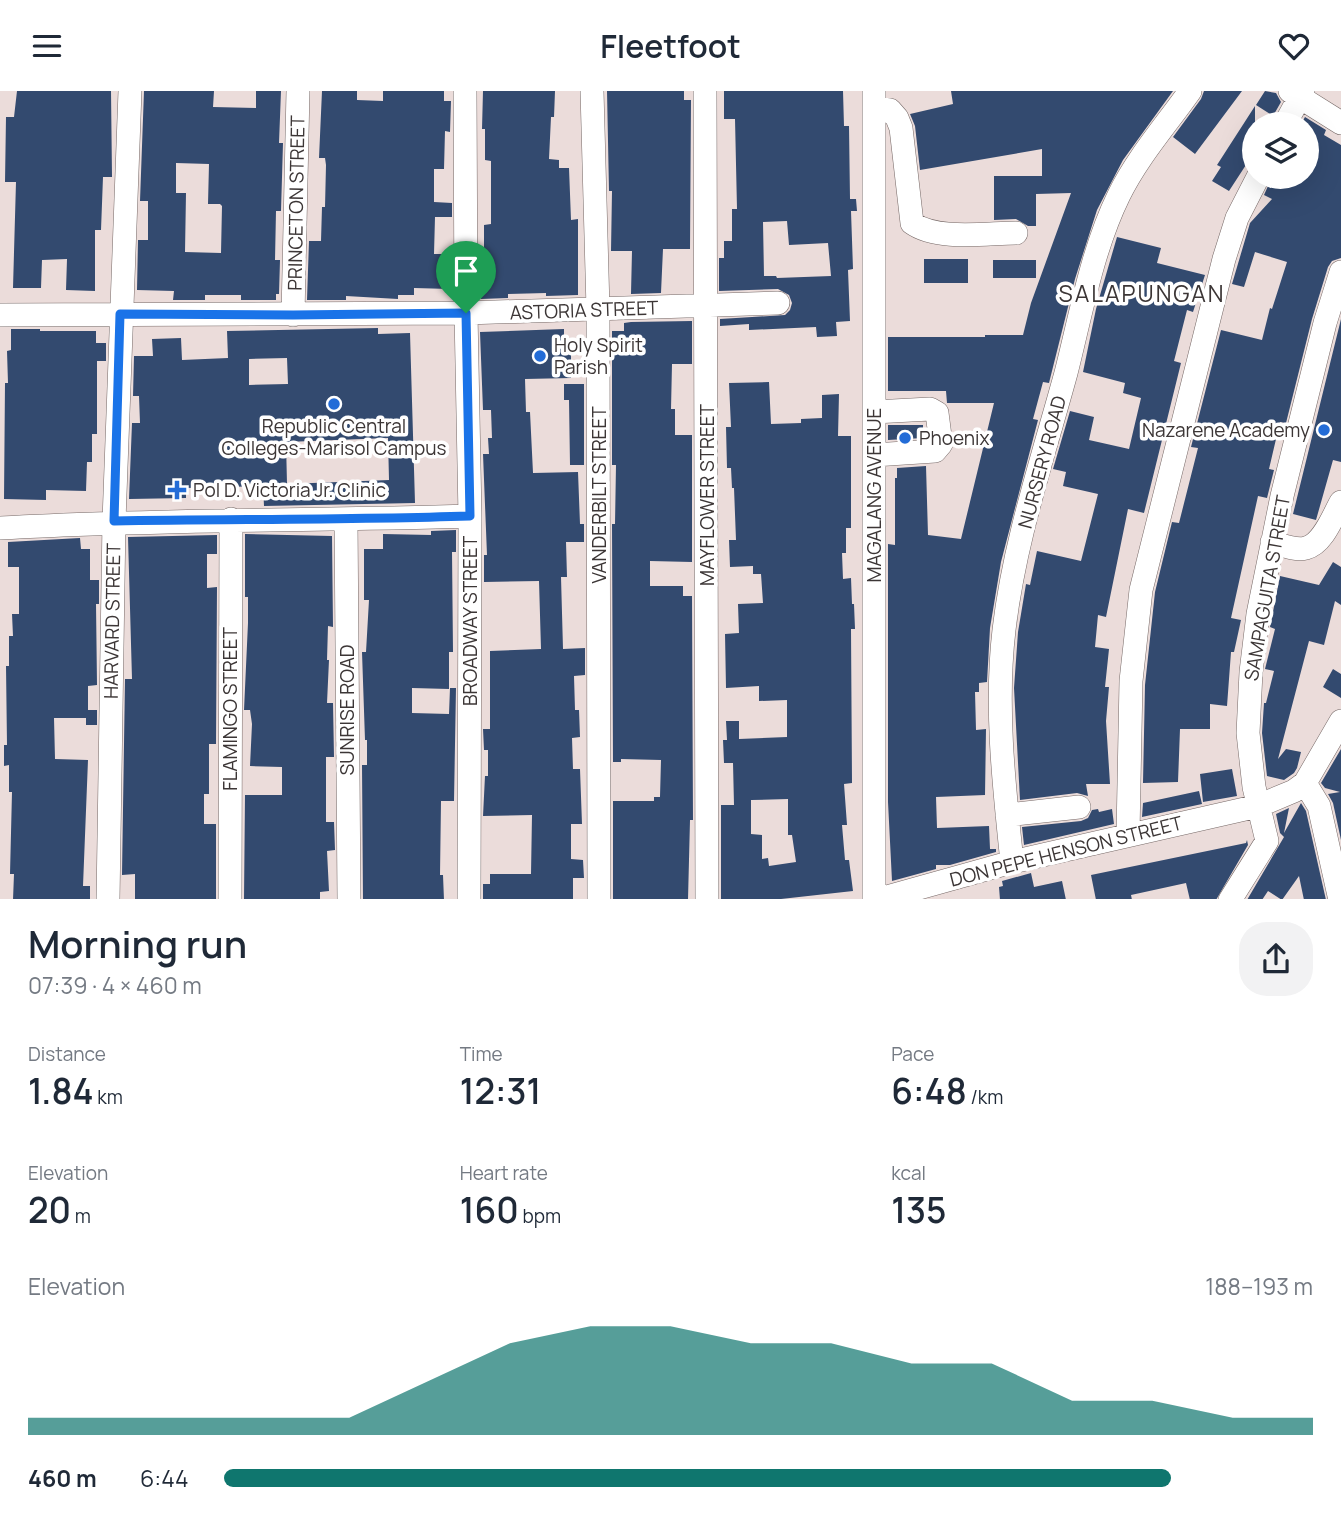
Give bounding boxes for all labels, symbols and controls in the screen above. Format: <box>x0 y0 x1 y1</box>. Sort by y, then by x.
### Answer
text: Fleetfoot <box>600 24 741 68</box>
icon: menu <box>28 27 66 65</box>
icon: heart <box>1275 27 1313 65</box>
map controls <box>1242 112 1319 189</box>
button: layers <box>1242 112 1319 189</box>
street label: PRINCETON STREET <box>281 115 311 291</box>
pin <box>436 241 496 313</box>
icon: arrive <box>447 252 485 290</box>
district label: SALAPUNGAN <box>1059 277 1225 309</box>
street label: ASTORIA STREET <box>509 294 659 326</box>
place label: Holy Spirit Parish <box>554 332 643 380</box>
marker: Holy Spirit Parish <box>532 348 548 364</box>
street label: NURSERY ROAD <box>1012 393 1072 531</box>
marker: Republic Central Colleges-Marisol Campus <box>326 396 342 412</box>
street label: MAYFLOWER STREET <box>694 403 720 586</box>
street label: VANDERBILT STREET <box>586 406 612 584</box>
street label: MAGALANG AVENUE <box>861 408 887 582</box>
place label: Republic Central Colleges-Marisol Campus <box>221 413 447 461</box>
place label: Nazarene Academy <box>1142 417 1310 443</box>
marker: Nazarene Academy <box>1316 422 1332 438</box>
place label: Phoenix <box>919 425 990 451</box>
marker: Phoenix <box>897 430 913 446</box>
place label: Pol D. Victoria Jr. Clinic <box>193 477 386 503</box>
marker: Pol D. Victoria Jr. Clinic <box>167 480 187 500</box>
street label: SAMPAGUITA STREET <box>1238 493 1296 683</box>
street label: BROADWAY STREET <box>457 535 483 706</box>
street label: HARVARD STREET <box>98 542 126 699</box>
street label: FLAMINGO STREET <box>217 627 243 791</box>
street label: SUNRISE ROAD <box>334 645 360 775</box>
street label: DON PEPE HENSON STREET <box>947 809 1186 893</box>
text: Morning run <box>28 917 247 969</box>
button: share <box>1239 922 1313 996</box>
text: 07:39 · 4 × 460 m <box>28 969 202 1001</box>
text: Distance <box>28 1041 106 1067</box>
text: Time <box>460 1041 503 1067</box>
text: Pace <box>891 1041 934 1067</box>
text: 1.84 <box>28 1067 94 1115</box>
text: 12:31 <box>460 1067 541 1115</box>
text: 6:48 <box>891 1067 967 1115</box>
text: km <box>94 1084 123 1110</box>
text: /km <box>967 1084 1003 1110</box>
text: Elevation <box>28 1160 108 1186</box>
text: Heart rate <box>460 1160 548 1186</box>
text: kcal <box>891 1160 926 1186</box>
text: 20 <box>28 1186 71 1234</box>
text: 160 <box>460 1186 519 1234</box>
text: 135 <box>891 1186 947 1234</box>
text: m <box>71 1203 91 1229</box>
text: bpm <box>519 1203 561 1229</box>
text: Elevation <box>28 1270 125 1302</box>
text: 188–193 m <box>1205 1270 1313 1302</box>
text: 460 m <box>28 1462 97 1494</box>
text: 6:44 <box>140 1462 189 1494</box>

